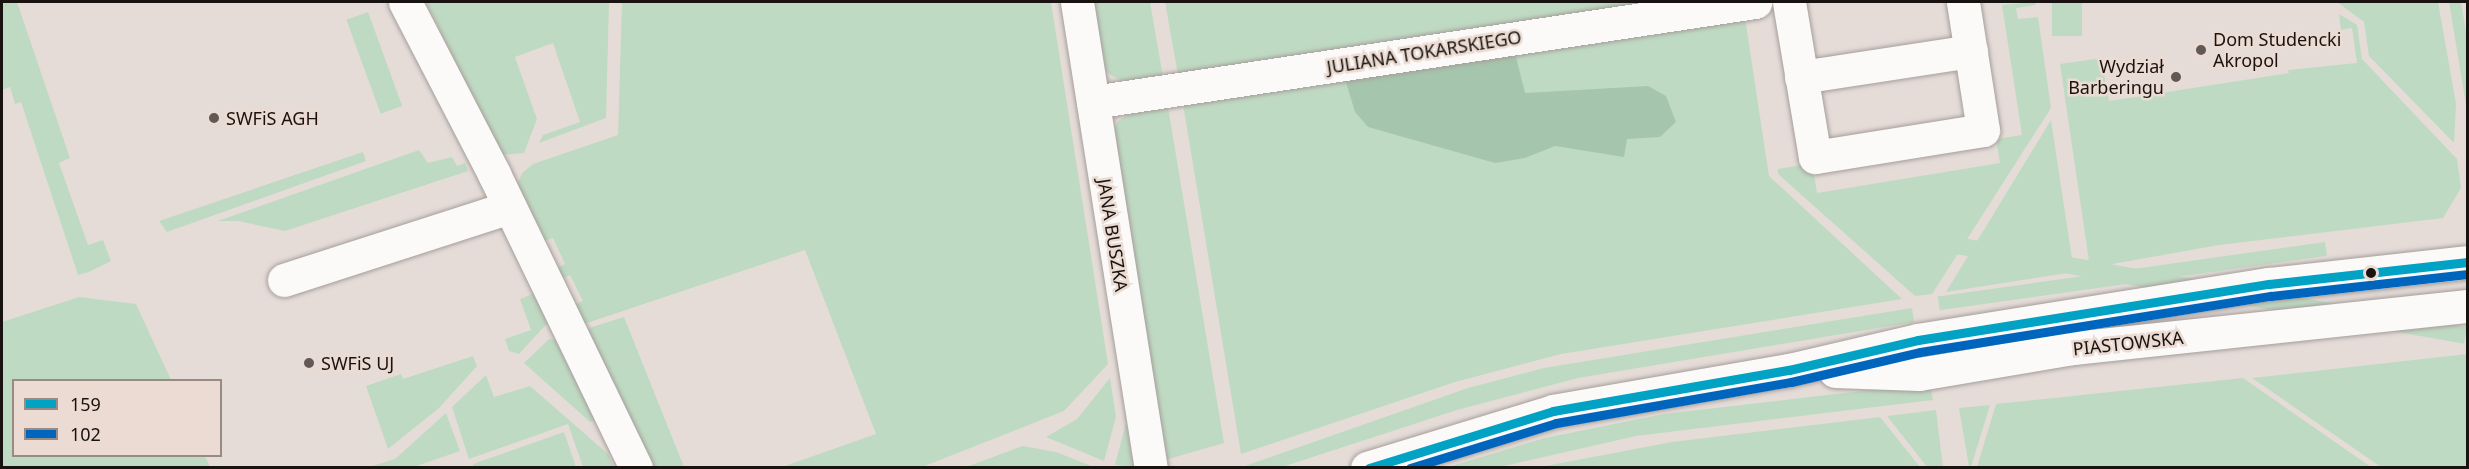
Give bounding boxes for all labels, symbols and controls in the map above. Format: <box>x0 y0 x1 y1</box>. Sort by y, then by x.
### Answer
street label: JULIANA TOKARSKIEGO <box>1325 26 1523 78</box>
place label: Dom Studencki Akropol <box>2213 29 2341 72</box>
marker: Dom Studencki Akropol <box>2194 43 2208 57</box>
place label: Wydział Barberingu <box>2068 56 2164 98</box>
marker: Wydział Barberingu <box>2169 70 2183 84</box>
place label: SWFiS AGH <box>226 107 319 129</box>
marker: SWFiS AGH <box>207 111 221 125</box>
street label: JANA BUSZKA <box>1093 177 1133 293</box>
unlabelled marker <box>2365 267 2377 279</box>
street label: PIASTOWSKA <box>2072 326 2184 360</box>
place label: SWFiS UJ <box>321 352 394 374</box>
marker: SWFiS UJ <box>302 356 316 370</box>
legend <box>12 379 222 457</box>
text: 159 <box>70 392 101 416</box>
text: 102 <box>70 422 101 446</box>

